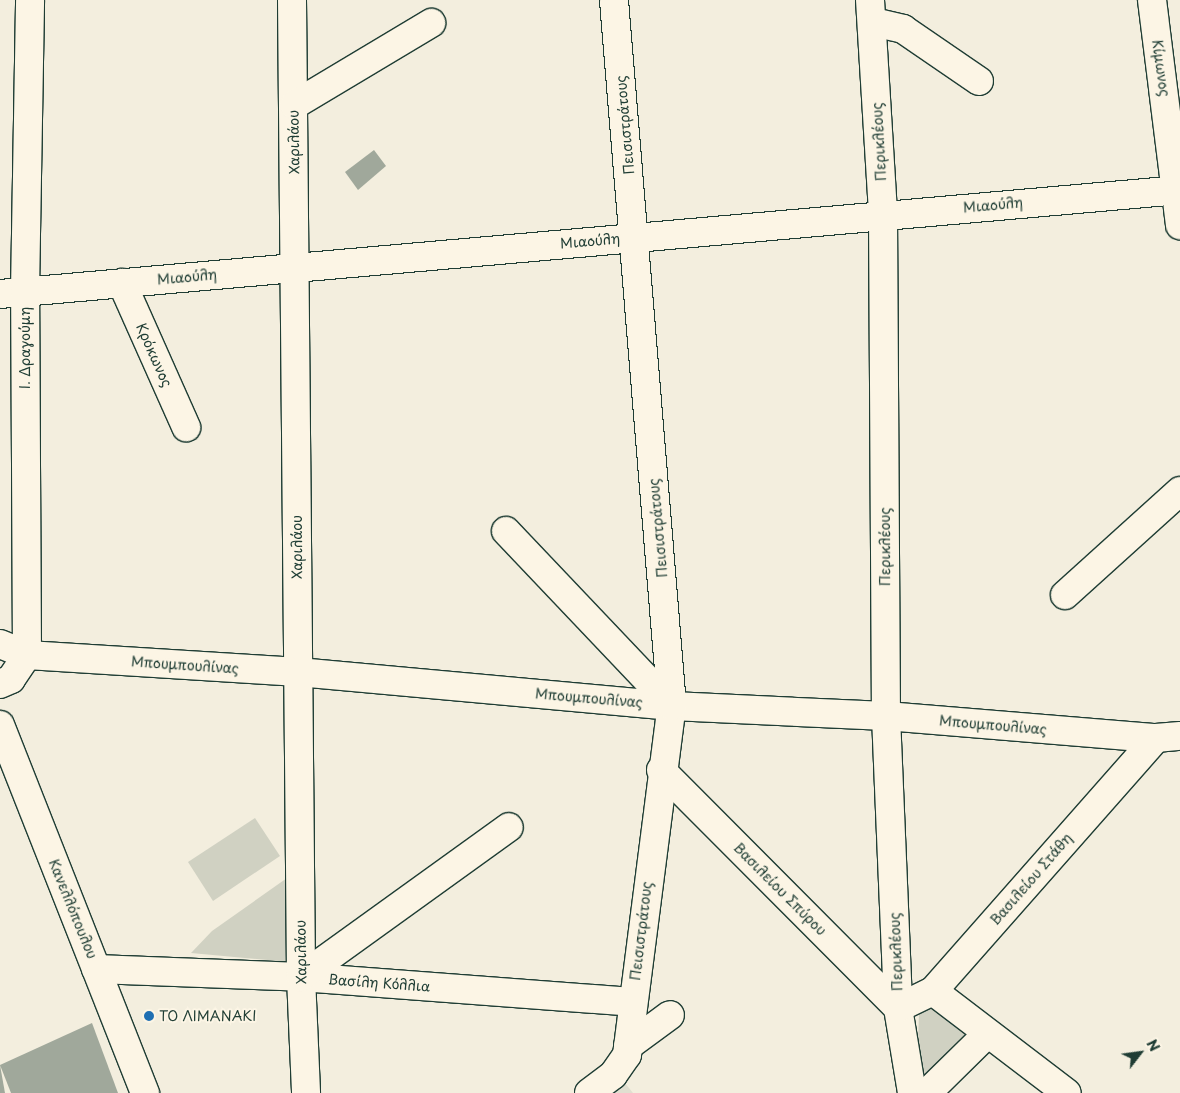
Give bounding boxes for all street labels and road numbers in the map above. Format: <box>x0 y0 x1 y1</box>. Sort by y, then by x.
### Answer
street label: Κίμωνος <box>1149 38 1173 98</box>
street label: Πεισιστράτους <box>612 75 638 175</box>
street label: Περικλέους <box>869 102 889 182</box>
street label: Χαριλάου <box>285 110 303 174</box>
street label: Μιαούλη <box>962 194 1024 216</box>
street label: Μιαούλη <box>559 230 621 252</box>
street label: Μιαούλη <box>156 266 218 288</box>
street label: Ι. Δραγούμη <box>17 307 33 389</box>
street label: Κρόκωνος <box>132 321 176 389</box>
street label: Πεισιστράτους <box>645 478 671 578</box>
street label: Περικλέους <box>877 507 893 587</box>
street label: Χαριλάου <box>289 515 305 579</box>
street label: Μπουμπουλίνας <box>130 653 240 677</box>
street label: Μπουμπουλίνας <box>534 685 644 711</box>
street label: Μπουμπουλίνας <box>938 712 1048 738</box>
street label: Βασιλείου Στάθη <box>987 830 1075 928</box>
street label: Βασιλείου Σπύρου <box>730 839 830 939</box>
street label: Κανελλόπουλου <box>45 857 101 961</box>
street label: Πεισιστράτους <box>627 881 655 981</box>
street label: Περικλέους <box>886 912 906 992</box>
street label: Χαριλάου <box>292 920 310 984</box>
street label: Βασίλη Κόλλια <box>327 971 431 995</box>

